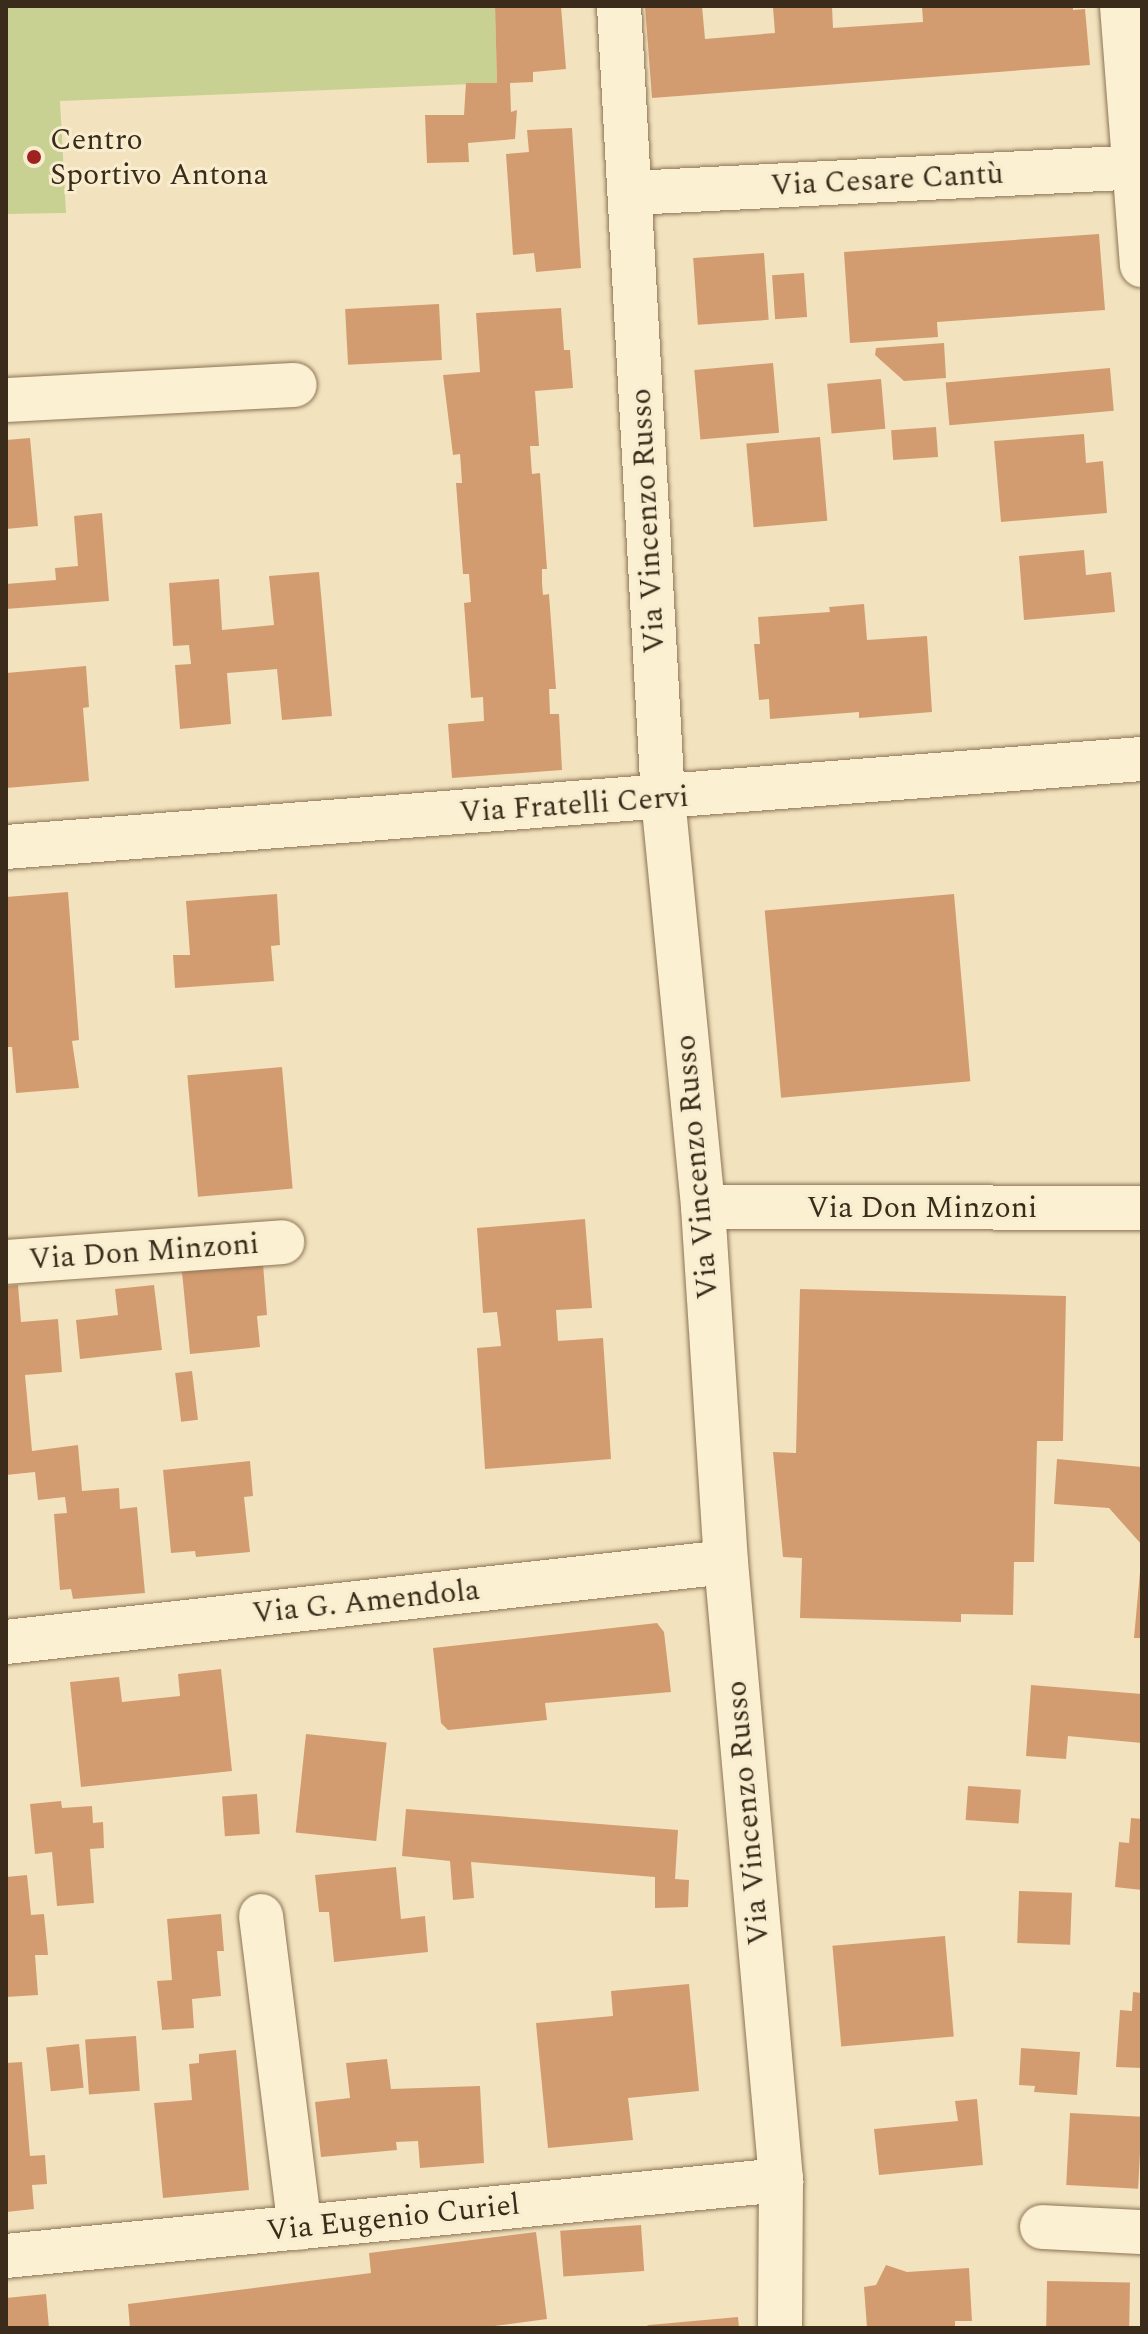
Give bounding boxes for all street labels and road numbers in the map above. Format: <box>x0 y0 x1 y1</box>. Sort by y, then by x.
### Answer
street label: Via Cesare Cantù <box>770 156 1004 204</box>
street label: Via Vincenzo Russo <box>623 388 673 654</box>
street label: Via Fratelli Cervi <box>458 779 690 831</box>
street label: Via Vincenzo Russo <box>668 1033 726 1301</box>
street label: Via Don Minzoni <box>807 1190 1037 1226</box>
street label: Via Don Minzoni <box>28 1226 260 1278</box>
street label: Via G. Amendola <box>250 1572 482 1632</box>
street label: Via Vincenzo Russo <box>719 1679 777 1947</box>
street label: Via Eugenio Curiel <box>265 2187 521 2249</box>

